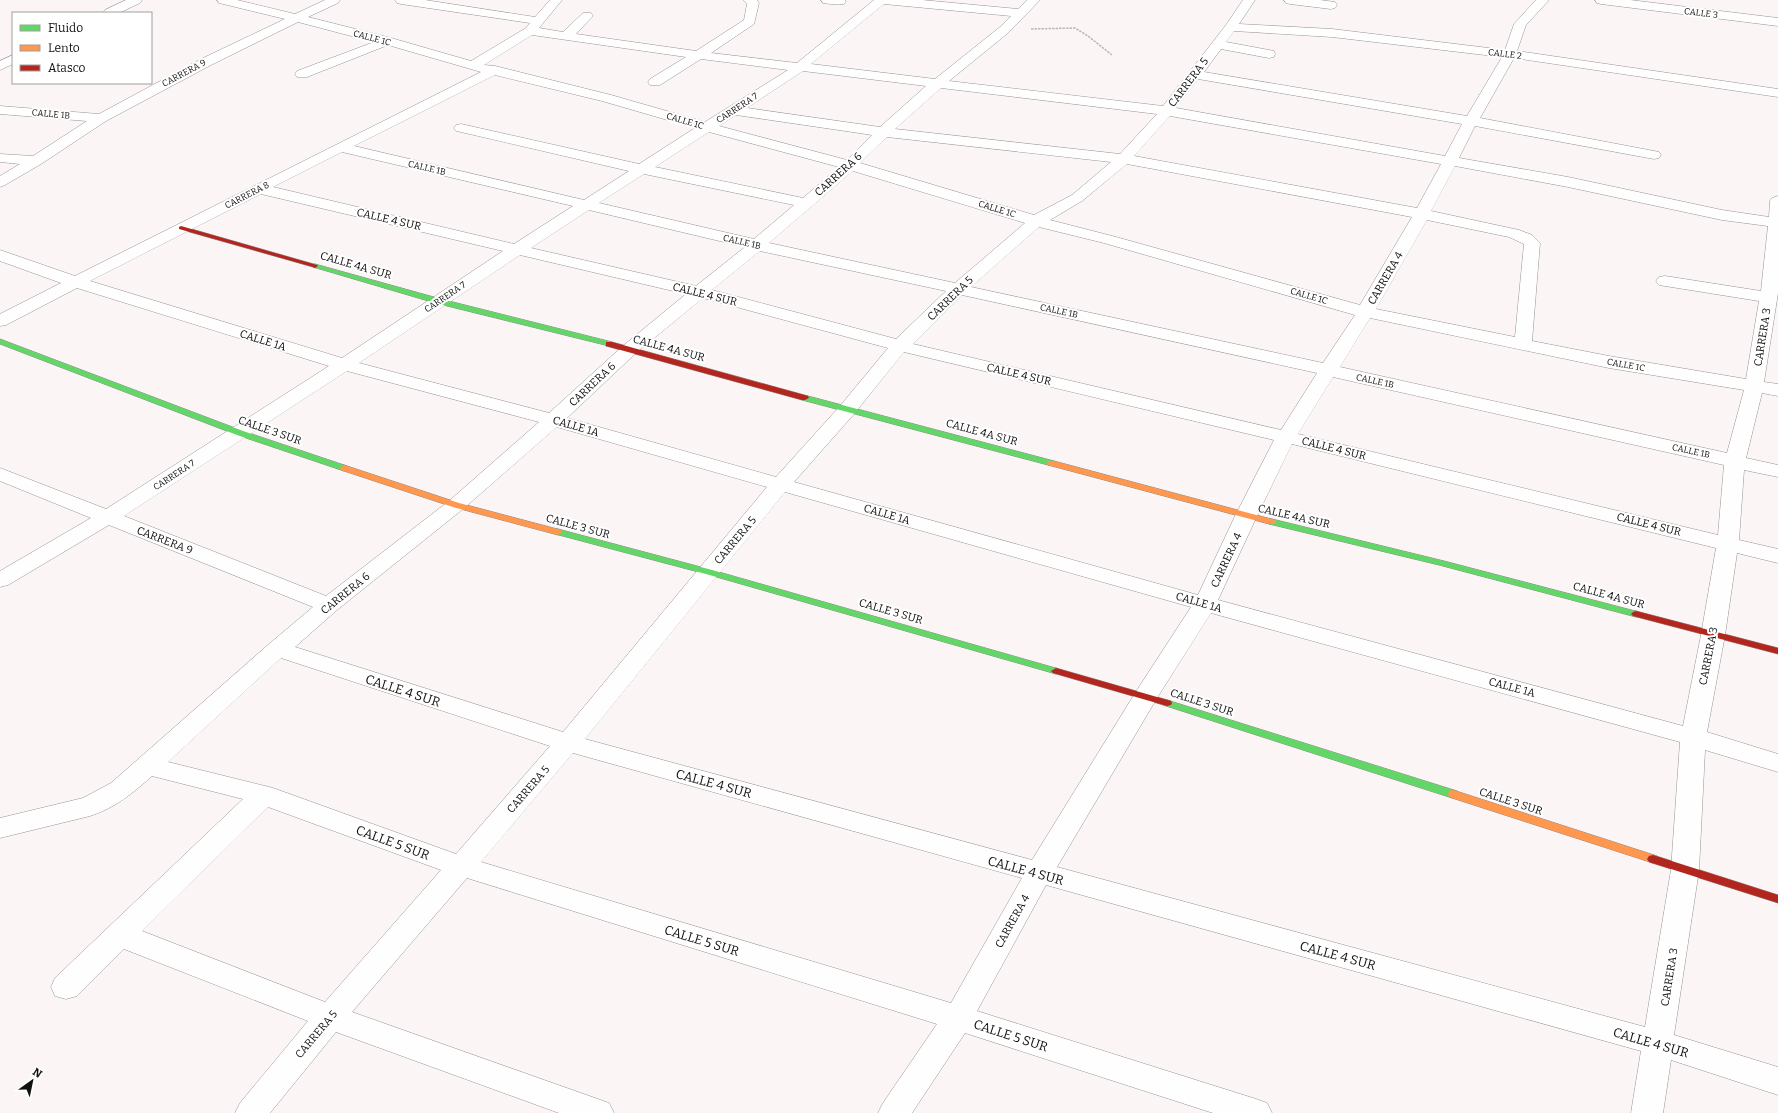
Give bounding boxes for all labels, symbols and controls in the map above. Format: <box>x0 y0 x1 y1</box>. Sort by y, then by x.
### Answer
street label: CALLE 3 <box>1683 6 1719 20</box>
legend <box>12 12 152 84</box>
text: Fluido <box>48 21 83 35</box>
street label: CALLE 1C <box>352 28 392 48</box>
text: Lento <box>48 41 80 55</box>
street label: CALLE 2 <box>1488 47 1522 61</box>
street label: CARRERA 5 <box>1166 55 1211 110</box>
street label: CARRERA 9 <box>160 57 208 89</box>
text: Atasco <box>48 61 86 75</box>
street label: CARRERA 7 <box>714 91 760 125</box>
street label: CALLE 1B <box>31 107 71 121</box>
street label: CALLE 1C <box>665 111 705 131</box>
street label: CARRERA 6 <box>812 150 865 199</box>
street label: CALLE 1B <box>407 159 447 177</box>
street label: CARRERA 8 <box>223 180 271 210</box>
street label: CALLE 1C <box>977 199 1017 219</box>
street label: CALLE 4 SUR <box>355 206 423 233</box>
street label: CALLE 1B <box>722 233 762 251</box>
street label: CALLE 4A SUR <box>319 249 394 282</box>
street label: CARRERA 4 <box>1365 249 1406 307</box>
street label: CARRERA 5 <box>925 273 976 323</box>
street label: CARRERA 7 <box>423 279 468 314</box>
street label: CALLE 4 SUR <box>671 280 739 309</box>
street label: CALLE 1C <box>1289 286 1329 306</box>
street label: CALLE 1B <box>1039 302 1079 320</box>
street label: CARRERA 3 <box>1751 307 1774 367</box>
street label: CALLE 1A <box>238 327 288 354</box>
street label: CALLE 4A SUR <box>632 333 707 365</box>
street label: CALLE 1C <box>1606 357 1646 373</box>
street label: CARRERA 6 <box>566 359 618 409</box>
street label: CALLE 4 SUR <box>985 361 1053 388</box>
street label: CALLE 1B <box>1355 372 1395 390</box>
street label: CALLE 3 SUR <box>237 414 304 448</box>
street label: CALLE 1A <box>551 414 601 439</box>
street label: CALLE 4A SUR <box>945 417 1020 449</box>
street label: CALLE 4 SUR <box>1300 434 1368 463</box>
street label: CALLE 1B <box>1671 442 1711 460</box>
street label: CARRERA 7 <box>151 458 197 492</box>
street label: CALLE 1A <box>862 502 912 527</box>
street label: CALLE 4A SUR <box>1256 502 1332 531</box>
street label: CALLE 4 SUR <box>1615 510 1683 539</box>
street label: CALLE 3 SUR <box>544 512 612 541</box>
street label: CARRERA 5 <box>712 514 759 567</box>
street label: CARRERA 9 <box>135 524 195 557</box>
street label: CARRERA 4 <box>1208 530 1245 590</box>
street label: CARRERA 6 <box>318 570 372 617</box>
street label: CALLE 4A SUR <box>1572 580 1647 612</box>
street label: CALLE 1A <box>1174 590 1224 615</box>
street label: CALLE 3 SUR <box>857 596 925 627</box>
street label: CARRERA 3 <box>1696 626 1720 686</box>
street label: CALLE 4 SUR <box>363 671 443 710</box>
street label: CALLE 1A <box>1487 675 1537 700</box>
street label: CALLE 3 SUR <box>1169 686 1236 719</box>
street label: CARRERA 5 <box>504 763 553 816</box>
street label: CALLE 4 SUR <box>674 766 754 801</box>
street label: CALLE 3 SUR <box>1478 785 1545 818</box>
street label: CALLE 5 SUR <box>354 822 432 863</box>
street label: CALLE 4 SUR <box>986 853 1066 888</box>
street label: CARRERA 4 <box>992 892 1033 950</box>
street label: CALLE 5 SUR <box>663 922 741 959</box>
street label: CALLE 4 SUR <box>1298 938 1378 973</box>
street label: CARRERA 3 <box>1658 947 1681 1007</box>
street label: CARRERA 5 <box>293 1008 340 1061</box>
street label: CALLE 5 SUR <box>972 1016 1050 1055</box>
street label: CALLE 4 SUR <box>1611 1025 1691 1061</box>
north arrow <box>12 1061 52 1101</box>
text: N <box>30 1065 45 1081</box>

